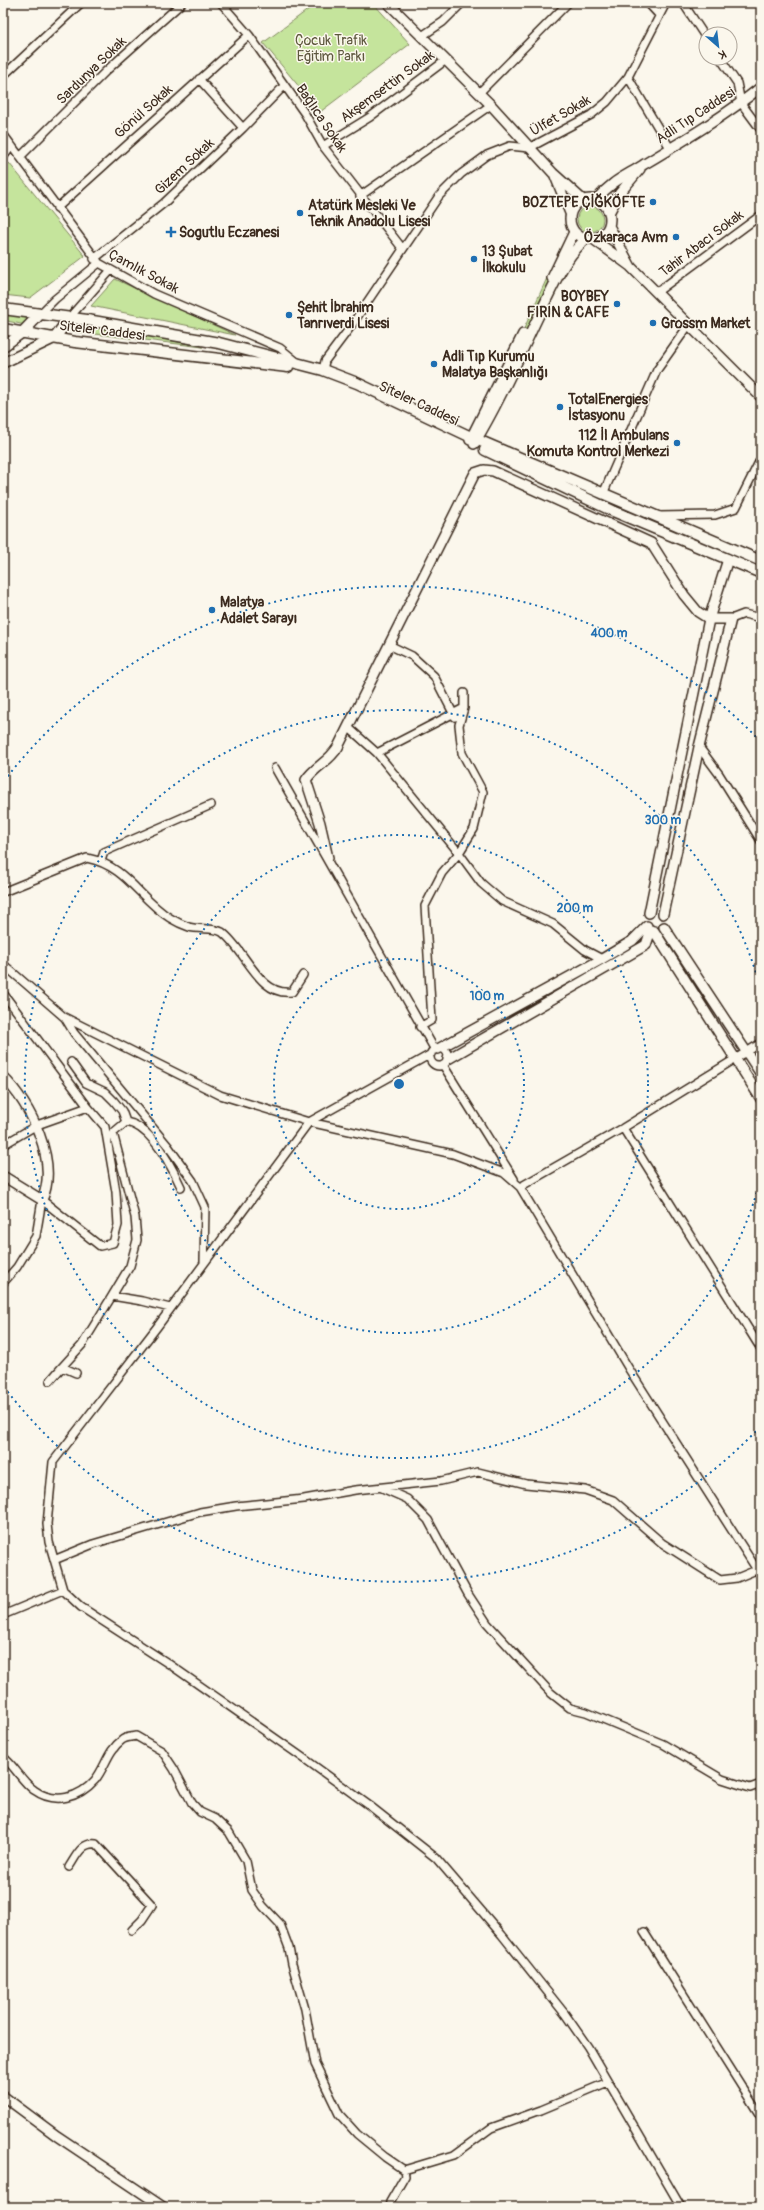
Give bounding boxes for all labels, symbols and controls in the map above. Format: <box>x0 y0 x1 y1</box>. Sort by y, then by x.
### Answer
north arrow <box>698 26 738 66</box>
park label: Çocuk Trafik Eğitim Parkı <box>295 32 367 65</box>
street label: Sardunya Sokak <box>53 33 130 108</box>
street label: Akşemsettin Sokak <box>337 47 438 126</box>
text: K <box>716 47 728 62</box>
street label: Gönül Sokak <box>111 81 176 142</box>
street label: Bağlıca Sokak <box>292 81 351 156</box>
street label: Adli Tıp Caddesi <box>653 83 738 147</box>
street label: Ülfet Sokak <box>527 91 594 140</box>
street label: Gizem Sokak <box>151 134 218 198</box>
place label: BOZTEPE ÇİĞKÖFTE <box>522 193 646 211</box>
place label: Atatürk Mesleki Ve Teknik Anadolu Lisesi <box>307 197 431 230</box>
marker: BOZTEPE ÇİĞKÖFTE <box>648 197 658 207</box>
street label: Tahir Abacı Sokak <box>656 206 747 281</box>
marker: Atatürk Mesleki Ve Teknik Anadolu Lisesi <box>295 208 305 218</box>
place label: Sogutlu Eczanesi <box>179 224 280 241</box>
marker: Sogutlu Eczanesi <box>166 227 176 237</box>
place label: Özkaraca Avm <box>584 228 669 246</box>
marker: Özkaraca Avm <box>671 232 681 242</box>
place label: 13 Şubat İlkokulu <box>482 243 533 276</box>
street label: Çamlık Sokak <box>106 246 182 297</box>
marker: 13 Şubat İlkokulu <box>469 254 479 264</box>
place label: BOYBEY FIRIN & CAFE <box>527 288 610 321</box>
place label: Şehit İbrahim Tanrıverdi Lisesi <box>296 298 390 332</box>
marker: BOYBEY FIRIN & CAFE <box>612 299 622 309</box>
marker: Şehit İbrahim Tanrıverdi Lisesi <box>284 310 294 320</box>
place label: Grossm Market <box>661 315 751 332</box>
street label: Siteler Caddesi <box>58 317 146 344</box>
marker: Grossm Market <box>648 318 658 328</box>
place label: Adli Tıp Kurumu Malatya Başkanlığı <box>442 348 548 381</box>
marker: Adli Tıp Kurumu Malatya Başkanlığı <box>429 359 439 369</box>
street label: Siteler Caddesi <box>376 378 462 430</box>
place label: TotalEnergies İstasyonu <box>567 391 649 424</box>
marker: TotalEnergies İstasyonu <box>555 402 565 412</box>
place label: 112 İl Ambulans Komuta Kontrol Merkezi <box>526 426 670 460</box>
marker: 112 İl Ambulans Komuta Kontrol Merkezi <box>672 438 682 448</box>
place label: Malatya Adalet Sarayı <box>220 594 297 627</box>
marker: Malatya Adalet Sarayı <box>207 605 217 615</box>
text: 400 m <box>590 626 628 641</box>
text: 300 m <box>645 813 682 828</box>
text: 200 m <box>557 901 594 916</box>
text: 100 m <box>470 989 505 1004</box>
centre of rings <box>392 1077 406 1091</box>

